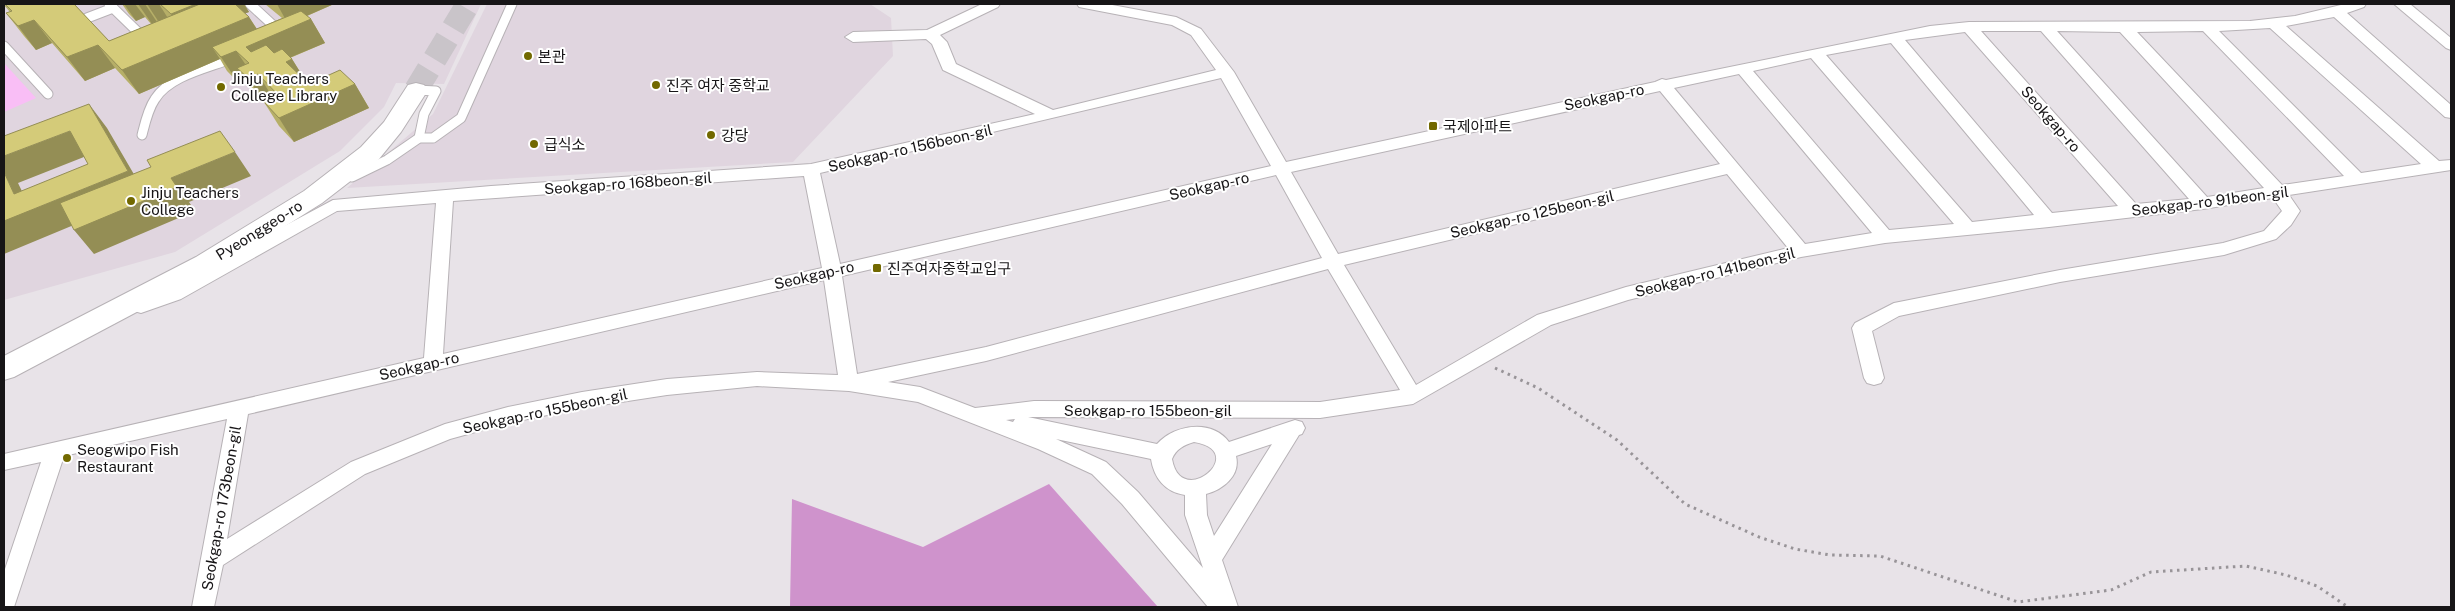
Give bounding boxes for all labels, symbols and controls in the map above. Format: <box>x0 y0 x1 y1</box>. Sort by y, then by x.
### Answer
place label: 본관 <box>538 48 566 65</box>
marker: 본관 <box>522 50 534 62</box>
place label: Jinju Teachers College Library <box>231 70 337 104</box>
place label: 진주 여자 중학교 <box>666 77 770 94</box>
marker: 진주 여자 중학교 <box>650 79 662 91</box>
street label: Seokgap-ro <box>1562 80 1646 114</box>
marker: Jinju Teachers College Library <box>215 81 227 93</box>
street label: Seokgap-ro <box>2018 83 2084 155</box>
place label: 국제아파트 <box>1443 118 1512 135</box>
marker: 국제아파트 <box>1427 120 1439 132</box>
street label: Seokgap-ro 156beon-gil <box>826 121 994 175</box>
place label: 강당 <box>721 127 749 144</box>
marker: 강당 <box>705 129 717 141</box>
place label: 급식소 <box>544 136 586 153</box>
marker: 급식소 <box>528 138 540 150</box>
street label: Seokgap-ro 168beon-gil <box>544 169 712 197</box>
street label: Seokgap-ro <box>1167 169 1251 203</box>
street label: Seokgap-ro 91beon-gil <box>2130 183 2290 219</box>
place label: Jinju Teachers College <box>141 184 239 218</box>
street label: Seokgap-ro 125beon-gil <box>1448 187 1616 241</box>
marker: Jinju Teachers College <box>125 195 137 207</box>
street label: Pyeonggeo-ro <box>213 197 305 263</box>
street label: Seokgap-ro 141beon-gil <box>1633 244 1797 300</box>
street label: Seokgap-ro <box>772 258 856 292</box>
place label: 진주여자중학교입구 <box>887 260 1011 277</box>
marker: 진주여자중학교입구 <box>871 262 883 274</box>
street label: Seokgap-ro <box>377 349 461 383</box>
street label: Seokgap-ro 155beon-gil <box>461 385 629 437</box>
street label: Seokgap-ro 155beon-gil <box>1064 402 1232 419</box>
street label: Seokgap-ro 173beon-gil <box>198 424 244 592</box>
place label: Seogwipo Fish Restaurant <box>77 441 179 475</box>
marker: Seogwipo Fish Restaurant <box>61 452 73 464</box>

